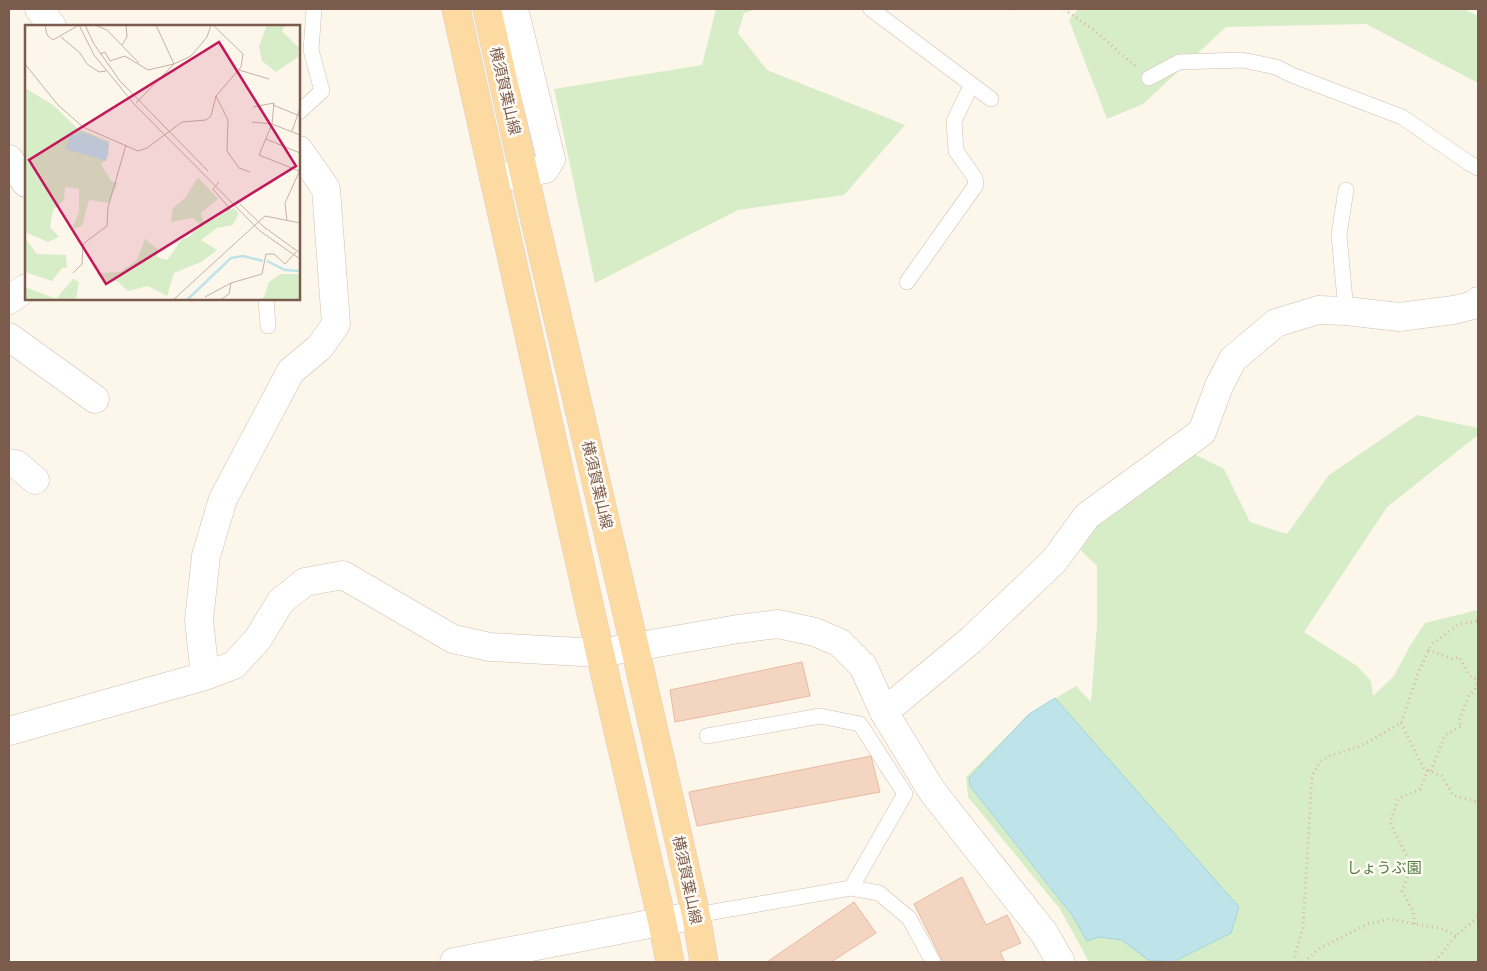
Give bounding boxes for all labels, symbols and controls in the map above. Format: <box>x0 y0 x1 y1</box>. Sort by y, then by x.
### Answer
inset map <box>25 25 300 300</box>
street label: 横須賀葉山線 <box>486 45 524 137</box>
street label: 横須賀葉山線 <box>578 439 616 531</box>
street label: 横須賀葉山線 <box>669 834 705 926</box>
park label: しょうぶ園 <box>1346 859 1422 877</box>

